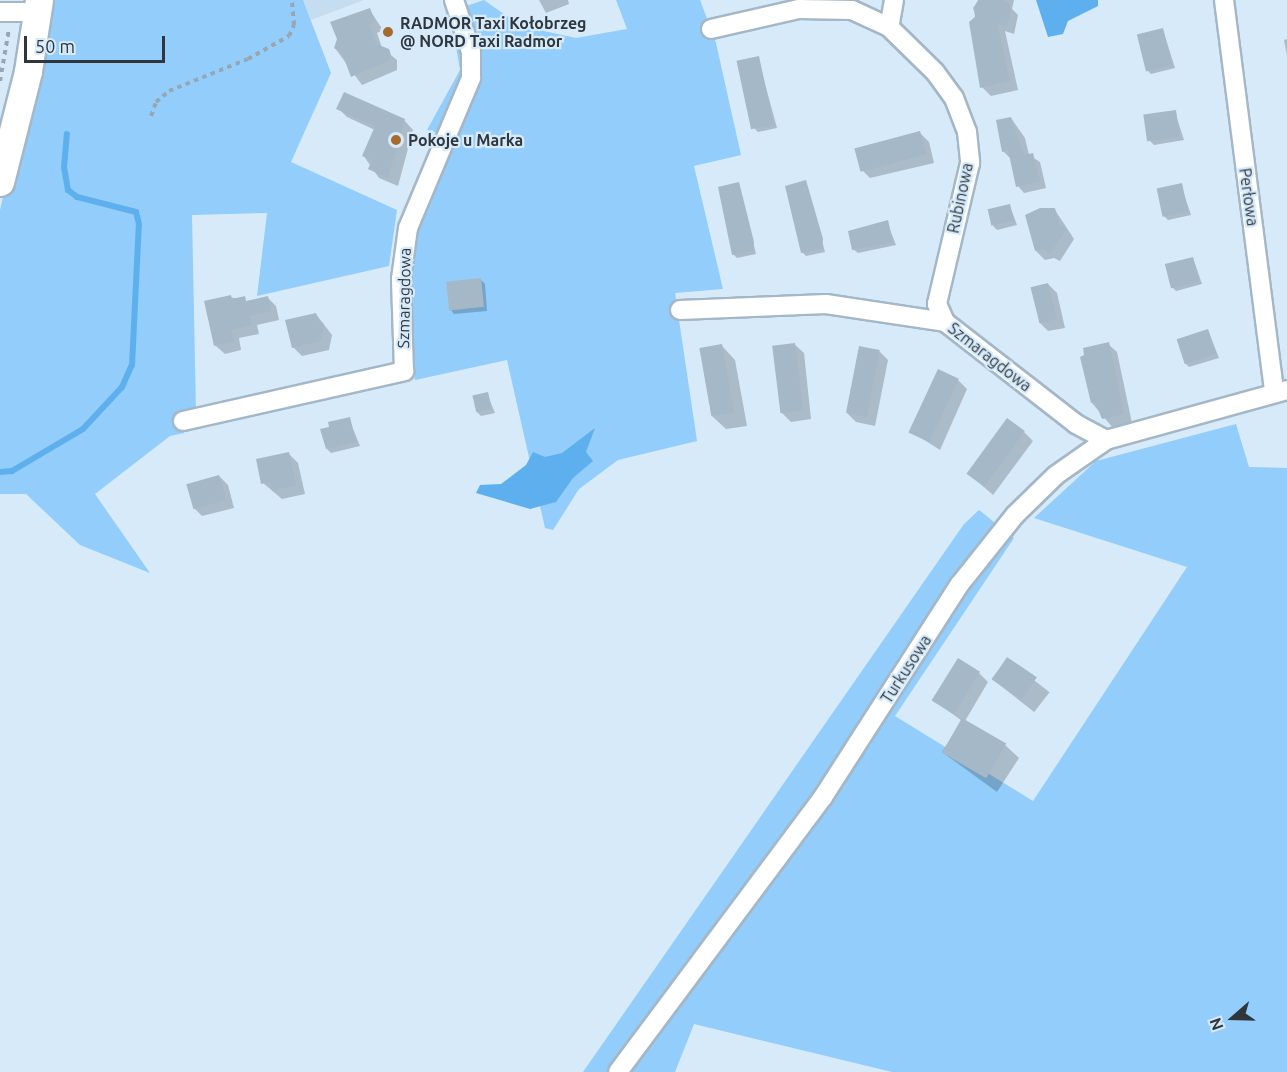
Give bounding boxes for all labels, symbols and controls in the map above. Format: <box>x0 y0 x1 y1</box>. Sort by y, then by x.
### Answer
place label: RADMOR Taxi Kołobrzeg @ NORD Taxi Radmor <box>400 13 587 51</box>
scale bar <box>27 24 168 62</box>
marker: RADMOR Taxi Kołobrzeg @ NORD Taxi Radmor <box>381 25 395 39</box>
text: 50 m <box>35 36 75 56</box>
place label: Pokoje u Marka <box>408 130 523 150</box>
marker: Pokoje u Marka <box>389 133 403 147</box>
street label: Rubinowa <box>943 161 977 235</box>
street label: Perłowa <box>1235 167 1263 227</box>
street label: Szmaragdowa <box>394 248 414 348</box>
street label: Szmaragdowa <box>944 318 1036 396</box>
street label: Turkusowa <box>877 631 935 707</box>
north arrow <box>1203 988 1263 1048</box>
text: N <box>1206 1015 1227 1033</box>

